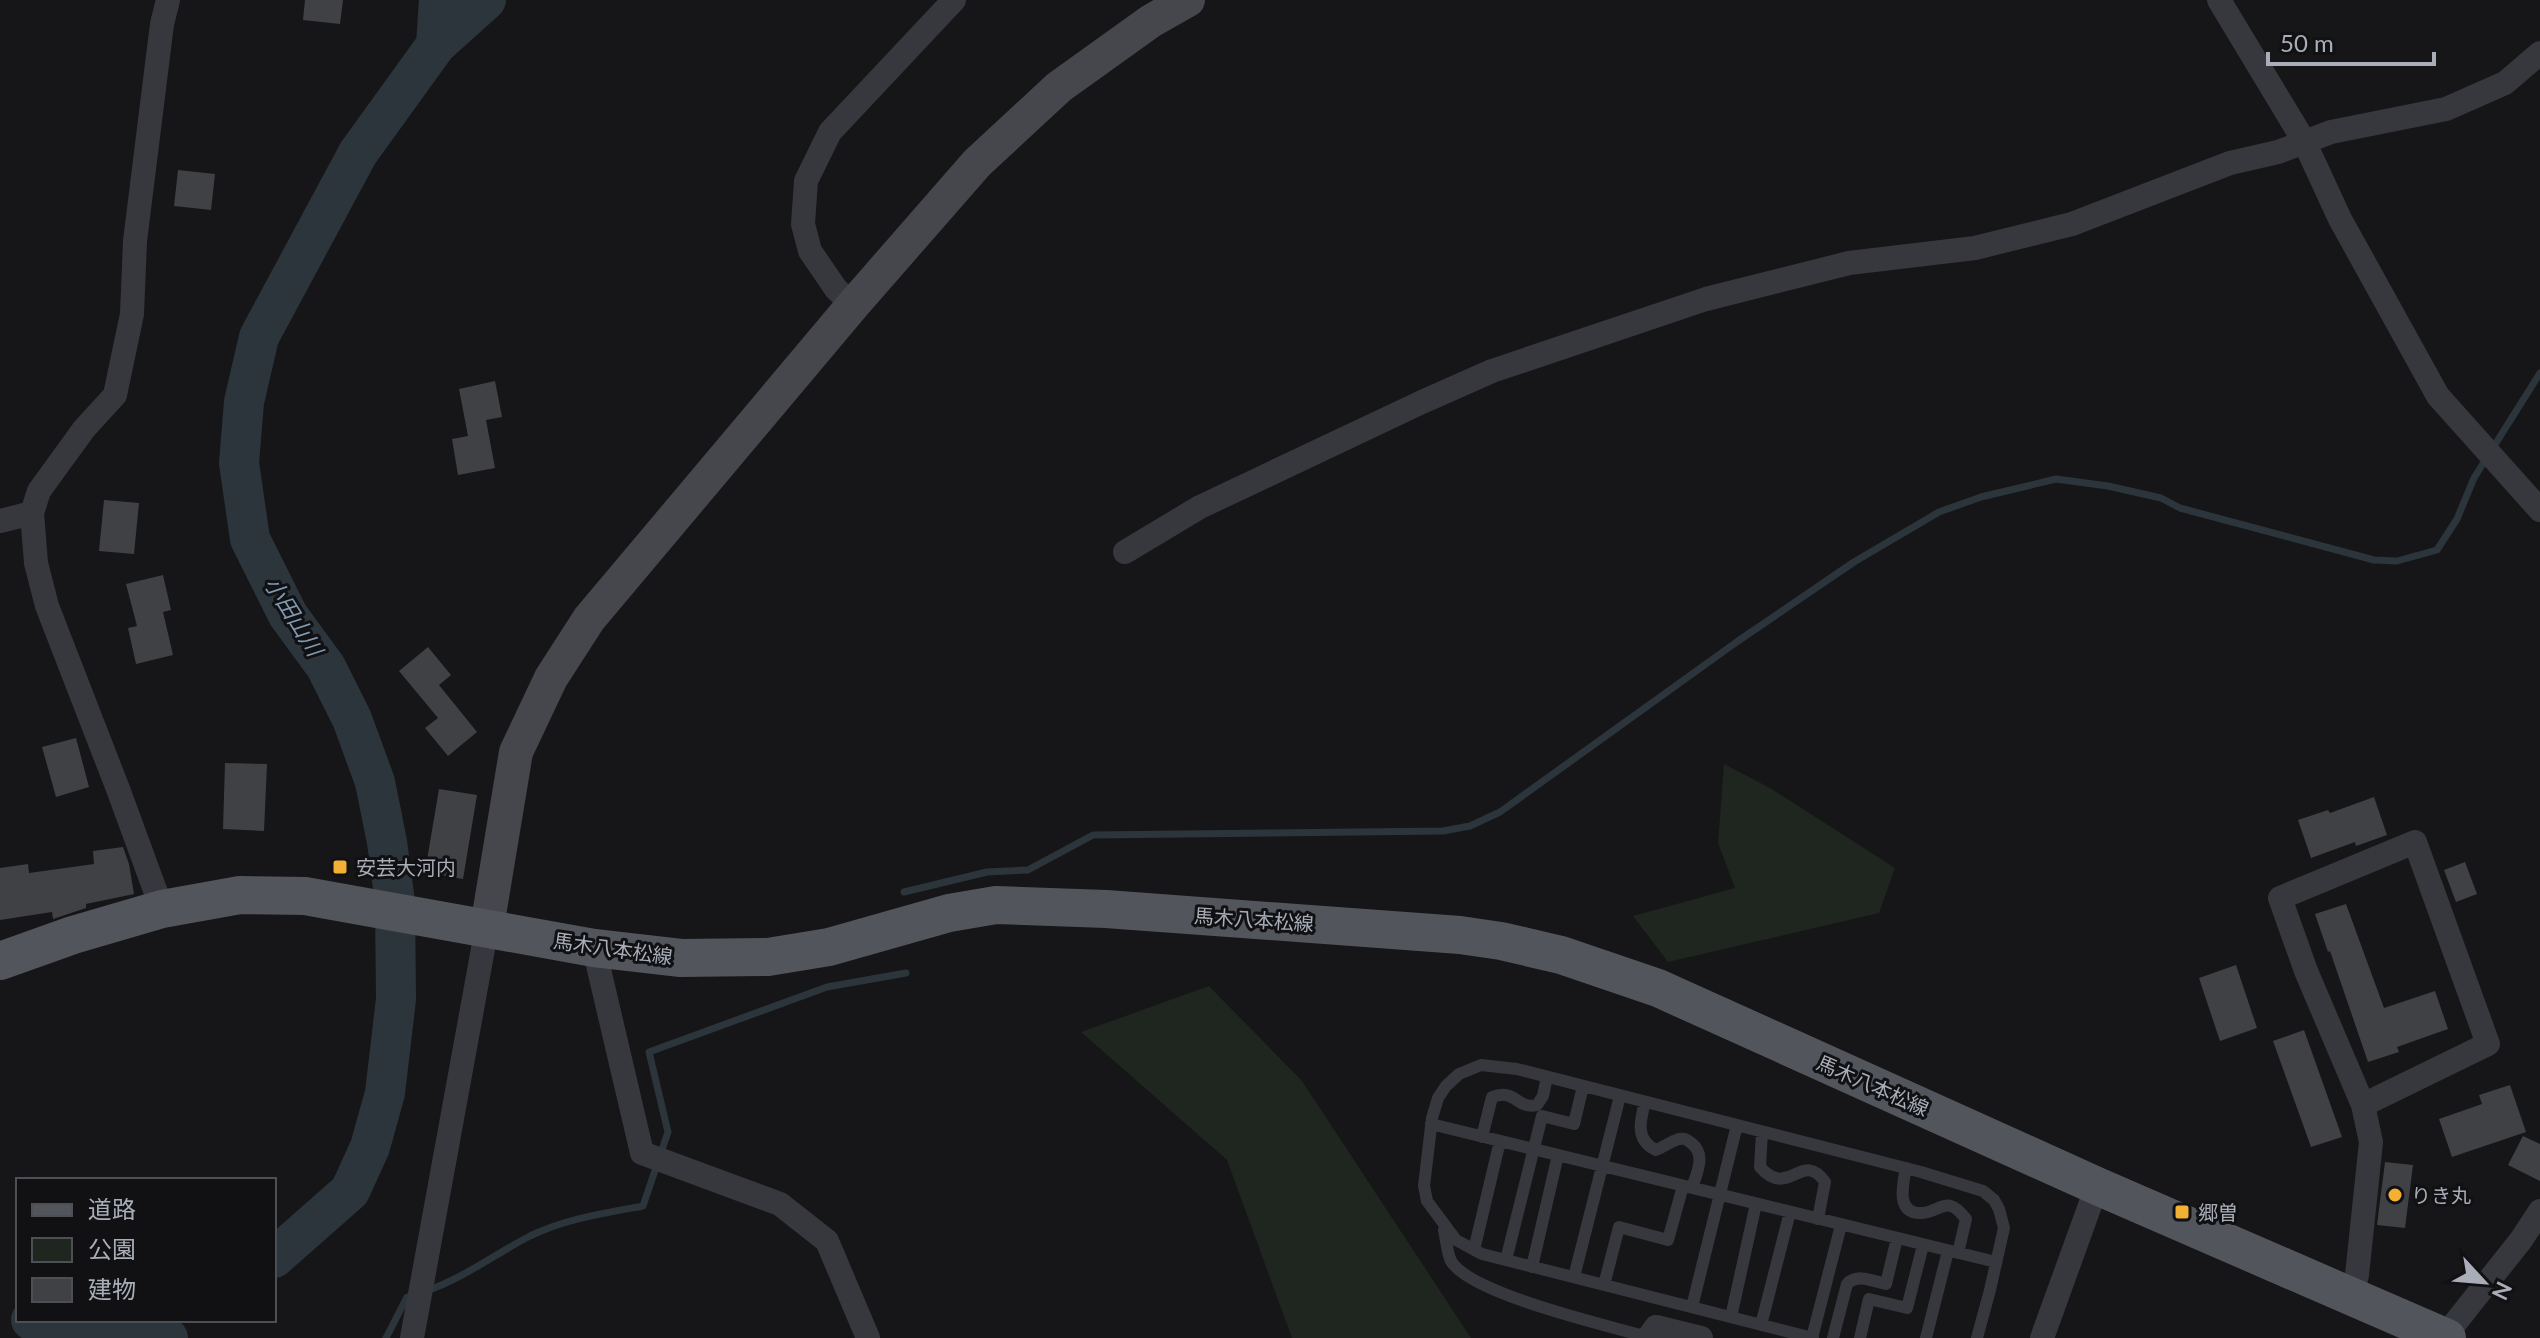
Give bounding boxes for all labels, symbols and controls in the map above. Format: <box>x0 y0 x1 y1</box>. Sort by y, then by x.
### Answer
scale bar <box>2268 16 2434 66</box>
text: 50 m <box>2280 28 2334 57</box>
water label: 小田山川 <box>259 572 330 662</box>
place label: 安芸大河内 <box>356 855 456 879</box>
marker: 安芸大河内 <box>331 858 349 876</box>
street label: 馬木八本松線 <box>1193 903 1315 935</box>
street label: 馬木八本松線 <box>552 928 674 968</box>
street label: 馬木八本松線 <box>1813 1050 1933 1120</box>
legend <box>16 1178 276 1322</box>
place label: りき丸 <box>2411 1183 2471 1207</box>
marker: りき丸 <box>2386 1186 2404 1204</box>
text: 道路 <box>88 1194 136 1223</box>
place label: 郷曽 <box>2198 1200 2238 1224</box>
marker: 郷曽 <box>2173 1203 2191 1221</box>
text: 公園 <box>88 1234 136 1263</box>
north arrow <box>2444 1242 2524 1322</box>
text: 建物 <box>88 1274 136 1303</box>
text: N <box>2487 1277 2518 1305</box>

